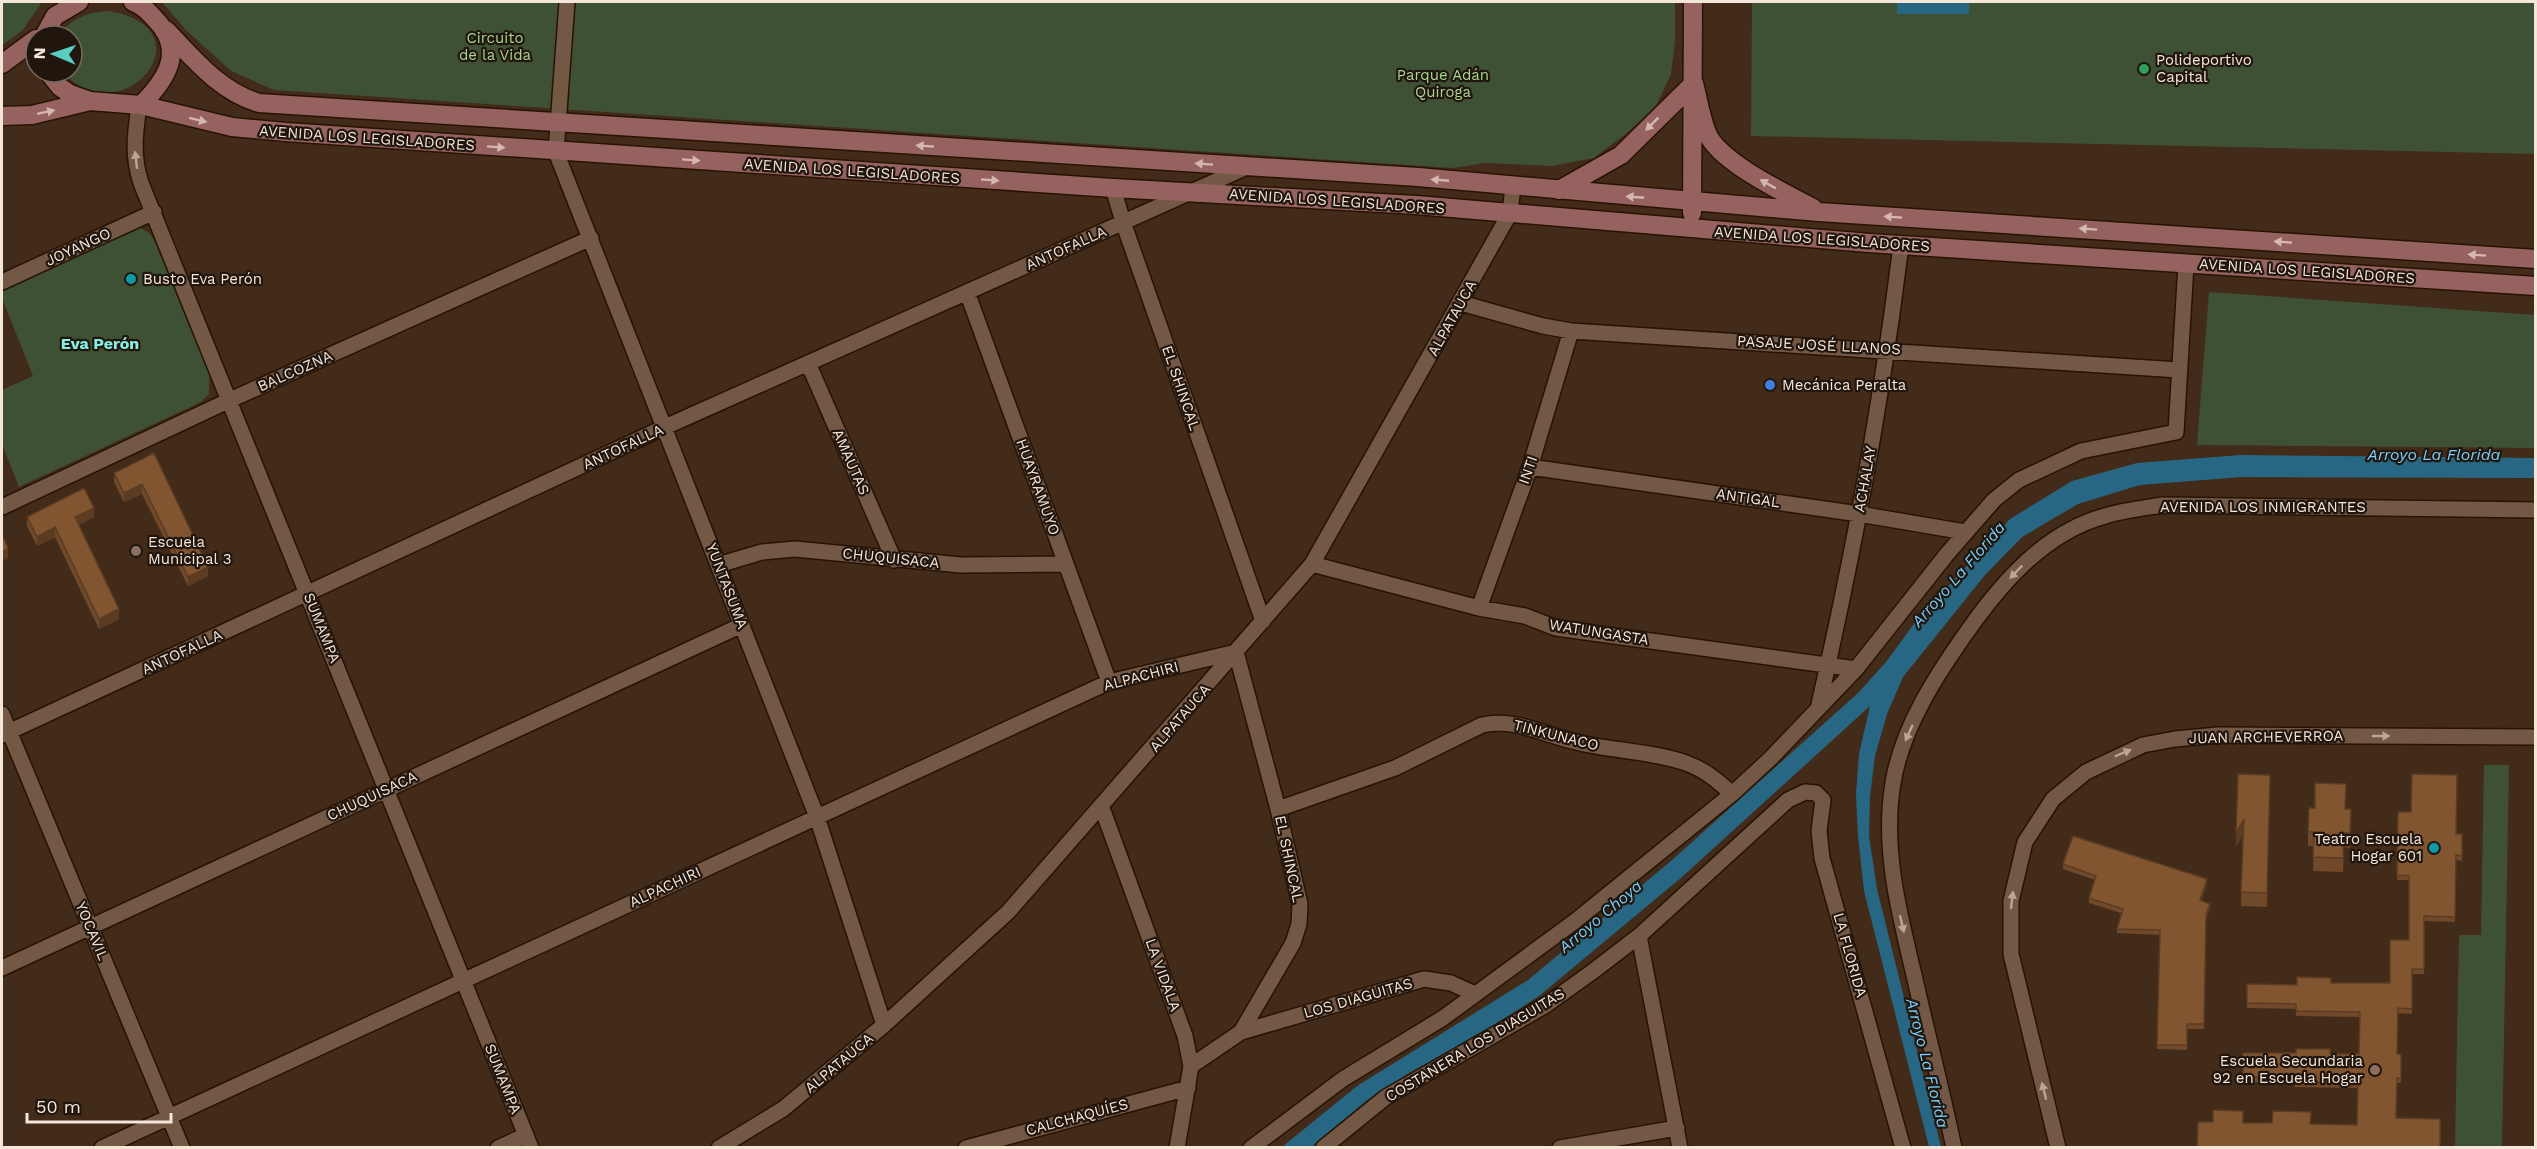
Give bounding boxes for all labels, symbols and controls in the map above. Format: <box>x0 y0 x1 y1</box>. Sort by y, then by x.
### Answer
north arrow <box>24 24 84 84</box>
park label: Circuito de la Vida <box>459 29 532 64</box>
text: N <box>30 47 49 60</box>
place label: Polideportivo Capital <box>2156 51 2252 86</box>
marker: Polideportivo Capital <box>2137 62 2151 76</box>
park label: Parque Adán Quiroga <box>1397 66 1489 101</box>
one-way arrow <box>37 107 56 116</box>
one-way arrow <box>189 116 207 125</box>
one-way arrow <box>1646 117 1660 131</box>
street label: AVENIDA LOS LEGISLADORES <box>258 121 476 155</box>
one-way arrow <box>916 141 935 150</box>
one-way arrow <box>487 143 506 152</box>
one-way arrow <box>131 151 140 170</box>
street label: AVENIDA LOS LEGISLADORES <box>743 154 961 188</box>
one-way arrow <box>681 156 700 165</box>
one-way arrow <box>1194 159 1213 169</box>
one-way arrow <box>981 175 1000 185</box>
one-way arrow <box>1431 175 1450 184</box>
one-way arrow <box>1759 179 1776 189</box>
street label: AVENIDA LOS LEGISLADORES <box>1228 184 1446 218</box>
one-way arrow <box>1625 192 1644 202</box>
one-way arrow <box>1884 212 1903 221</box>
street label: ANTOFALLA <box>1023 222 1109 274</box>
street label: AVENIDA LOS LEGISLADORES <box>1713 222 1931 256</box>
street label: JOYANGO <box>42 224 114 270</box>
one-way arrow <box>2078 224 2097 234</box>
one-way arrow <box>2273 237 2292 246</box>
one-way arrow <box>2468 250 2487 259</box>
street label: AVENIDA LOS LEGISLADORES <box>2198 254 2416 288</box>
place label: Busto Eva Perón <box>143 270 262 288</box>
marker: Busto Eva Perón <box>124 272 138 286</box>
street label: ALPATAUCA <box>1424 277 1480 359</box>
street label: PASAJE JOSÉ LLANOS <box>1737 332 1901 358</box>
district label: Eva Perón <box>61 334 139 353</box>
street label: EL SHINCAL <box>1158 343 1204 433</box>
street label: BALCOZNA <box>255 347 335 395</box>
place label: Mecánica Peralta <box>1782 376 1907 394</box>
marker: Mecánica Peralta <box>1763 378 1777 392</box>
street label: ANTOFALLA <box>580 420 666 473</box>
street label: AMAUTAS <box>829 426 873 498</box>
street label: HUAYRAMUYO <box>1012 436 1064 538</box>
street label: ACHALAY <box>1850 444 1880 514</box>
water label: Arroyo La Florida <box>2367 445 2501 464</box>
street label: INTI <box>1515 453 1541 487</box>
street label: ANTIGAL <box>1715 485 1781 511</box>
street label: AVENIDA LOS INMIGRANTES <box>2160 498 2366 516</box>
water label: Arroyo La Florida <box>1907 518 2009 631</box>
place label: Escuela Municipal 3 <box>148 533 231 568</box>
street label: YUNTASUMA <box>702 540 752 632</box>
marker: Escuela Municipal 3 <box>129 544 143 558</box>
street label: CHUQUISACA <box>842 544 940 572</box>
one-way arrow <box>2009 564 2023 579</box>
street label: SUMAMPA <box>300 590 344 666</box>
street label: WATUNGASTA <box>1548 615 1650 649</box>
street label: ANTOFALLA <box>139 625 225 678</box>
street label: ALPACHIRI <box>1101 657 1181 695</box>
street label: ALPATAUCA <box>1146 680 1214 756</box>
street label: TINKUNACO <box>1512 716 1600 754</box>
one-way arrow <box>1904 725 1913 742</box>
street label: JUAN ARCHEVERROA <box>2188 727 2344 747</box>
one-way arrow <box>2372 731 2391 741</box>
one-way arrow <box>2115 748 2133 758</box>
street label: CHUQUISACA <box>324 767 420 825</box>
street label: EL SHINCAL <box>1271 814 1307 904</box>
place label: Teatro Escuela Hogar 601 <box>2315 830 2423 865</box>
marker: Teatro Escuela Hogar 601 <box>2427 841 2441 855</box>
street label: ALPACHIRI <box>626 863 704 911</box>
water label: Arroyo Choya <box>1554 876 1646 957</box>
one-way arrow <box>2007 890 2017 909</box>
street label: YOCAVIL <box>72 899 112 963</box>
street label: LA FLORIDA <box>1829 911 1871 999</box>
one-way arrow <box>1898 915 1907 934</box>
street label: LA VIDALA <box>1141 936 1185 1014</box>
street label: LOS DIAGUITAS <box>1301 974 1415 1022</box>
street label: COSTANERA LOS DIAGUITAS <box>1382 984 1568 1106</box>
water label: Arroyo La Florida <box>1902 995 1953 1130</box>
street label: ALPATAUCA <box>801 1029 877 1097</box>
street label: SUMAMPA <box>481 1041 525 1117</box>
place label: Escuela Secundaria 92 en Escuela Hogar <box>2213 1052 2364 1087</box>
marker: Escuela Secundaria 92 en Escuela Hogar <box>2368 1063 2382 1077</box>
one-way arrow <box>2039 1081 2049 1100</box>
scale bar <box>27 1086 171 1124</box>
street label: CALCHAQUÍES <box>1024 1095 1130 1139</box>
text: 50 m <box>36 1096 81 1117</box>

